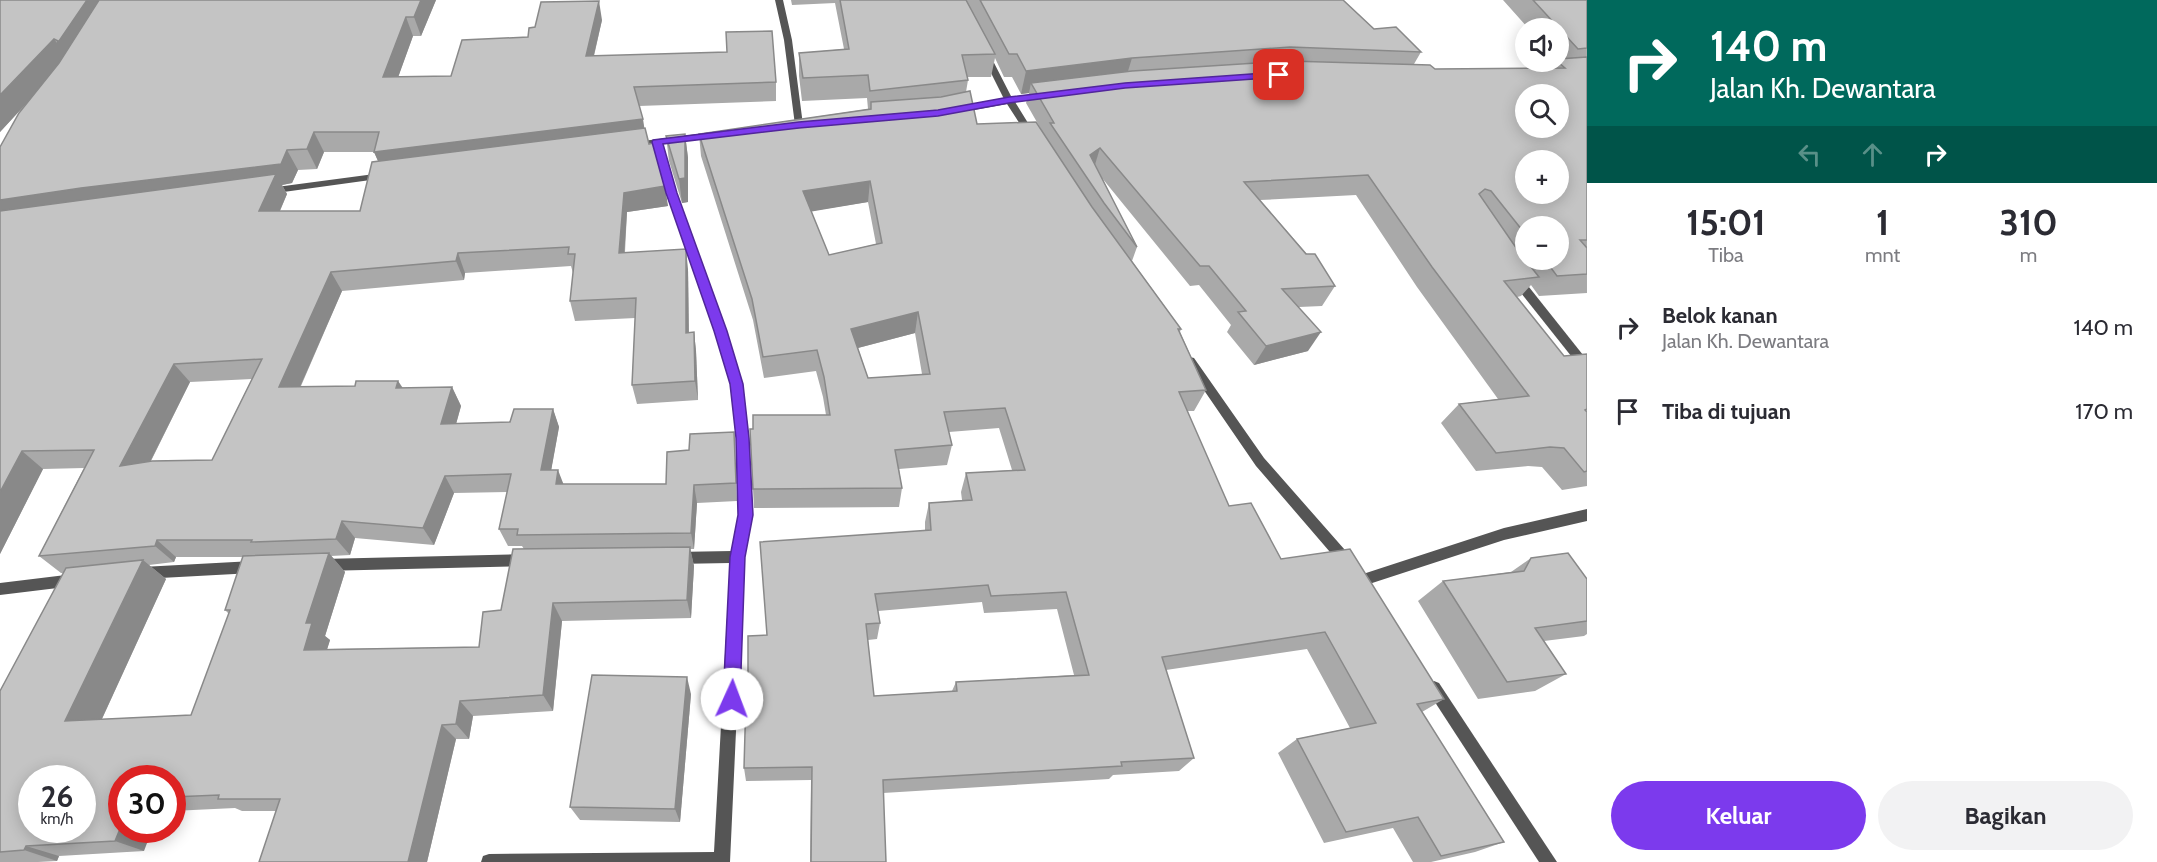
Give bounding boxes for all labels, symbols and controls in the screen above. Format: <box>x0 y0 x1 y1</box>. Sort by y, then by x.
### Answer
map controls <box>1515 18 1569 270</box>
button: sound <box>1515 18 1569 72</box>
text: 140 m <box>1710 20 1827 72</box>
icon: right <box>1611 24 1689 102</box>
pin <box>1253 49 1304 100</box>
icon: arrive <box>1262 58 1295 91</box>
text: Jalan Kh. Dewantara <box>1710 72 1936 105</box>
button: search <box>1515 84 1569 138</box>
icon: left <box>1793 138 1826 171</box>
icon: ahead <box>1856 138 1889 171</box>
icon: right <box>1919 138 1952 171</box>
button: + <box>1515 150 1569 204</box>
text: 15:01 <box>1686 200 1766 244</box>
text: 1 <box>1876 200 1889 244</box>
text: 310 <box>2000 200 2058 244</box>
button: − <box>1515 216 1569 270</box>
text: Tiba <box>1708 243 1744 267</box>
text: mnt <box>1865 243 1900 267</box>
text: m <box>2020 243 2037 267</box>
text: Belok kanan <box>1662 302 1778 329</box>
icon: right <box>1611 311 1644 344</box>
text: 140 m <box>2074 314 2133 341</box>
text: Jalan Kh. Dewantara <box>1662 329 1829 353</box>
icon: arrive <box>1611 395 1644 428</box>
text: Tiba di tujuan <box>1662 398 1791 425</box>
text: 170 m <box>2075 398 2133 425</box>
position arrow <box>700 667 764 731</box>
speed limit sign: 30 <box>108 765 186 843</box>
text: 26 <box>41 778 73 815</box>
button: Keluar <box>1611 781 1866 850</box>
button: Bagikan <box>1878 781 2133 850</box>
text: km/h <box>41 810 73 828</box>

